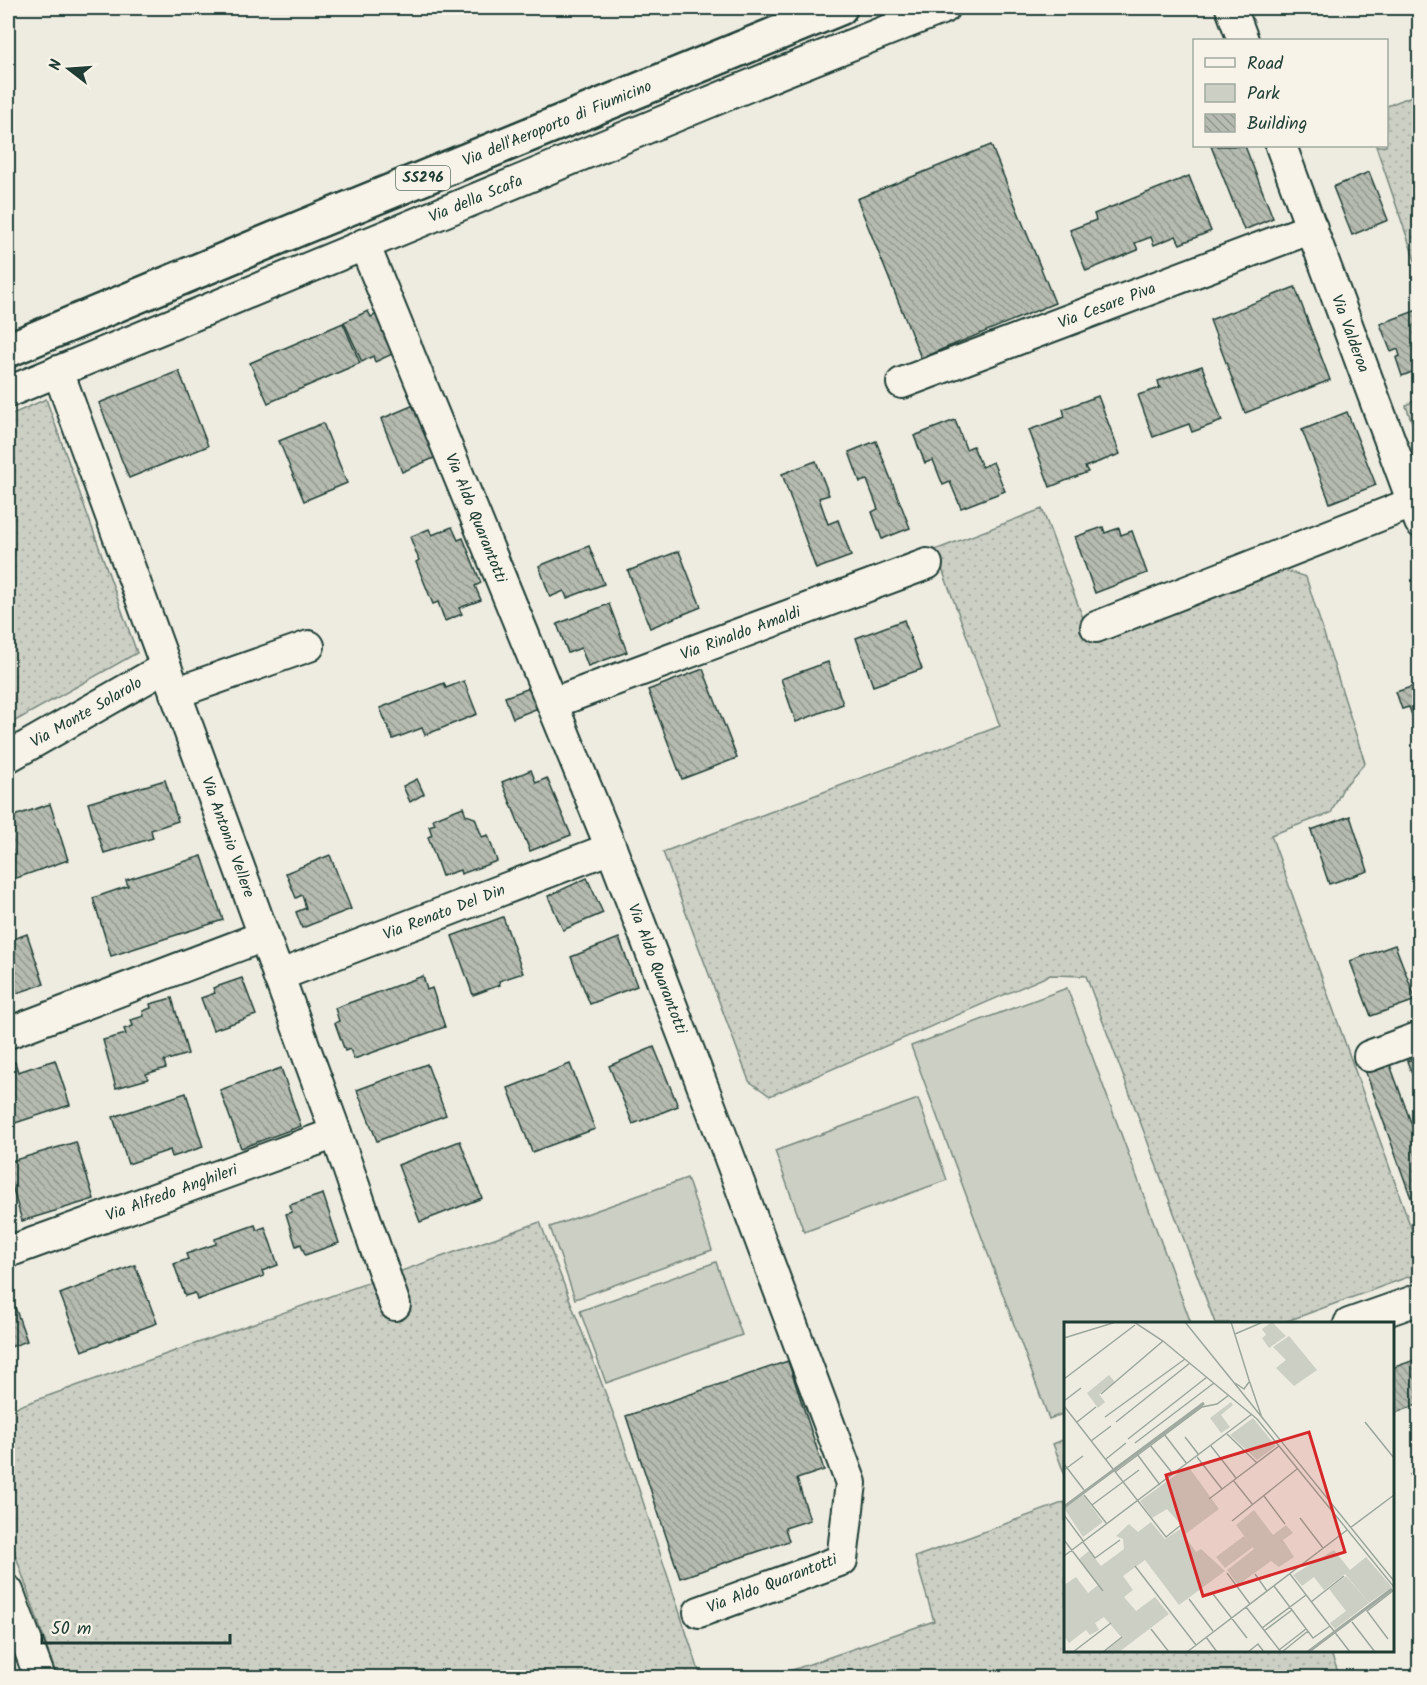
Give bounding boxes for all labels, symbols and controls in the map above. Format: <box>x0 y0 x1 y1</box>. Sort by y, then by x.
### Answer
north arrow <box>39 39 99 99</box>
legend <box>1193 39 1388 147</box>
text: Road <box>1247 50 1284 79</box>
text: N <box>43 57 70 74</box>
street label: Via dell'Aeroporto di Fiumicino <box>459 74 656 173</box>
text: Park <box>1247 80 1280 109</box>
text: Building <box>1247 110 1307 139</box>
road number: SS296 <box>396 166 450 190</box>
street label: Via della Scafa <box>425 168 527 229</box>
street label: Via Cesare Piva <box>1054 276 1160 335</box>
street label: Via Valderoa <box>1325 291 1376 376</box>
street label: Via Aldo Quarantotti <box>438 449 514 588</box>
street label: Via Rinaldo Amaldi <box>677 599 805 667</box>
street label: Via Monte Solarolo <box>26 671 147 754</box>
street label: Via Antonio Vellere <box>194 773 262 901</box>
street label: Via Renato Del Din <box>379 877 509 947</box>
street label: Via Aldo Quarantotti <box>621 900 694 1039</box>
street label: Via Alfredo Anghileri <box>102 1157 242 1228</box>
inset map <box>1064 1322 1394 1652</box>
street label: Via Aldo Quarantotti <box>703 1547 842 1620</box>
scale bar <box>42 1607 230 1645</box>
text: 50 m <box>51 1615 91 1644</box>

